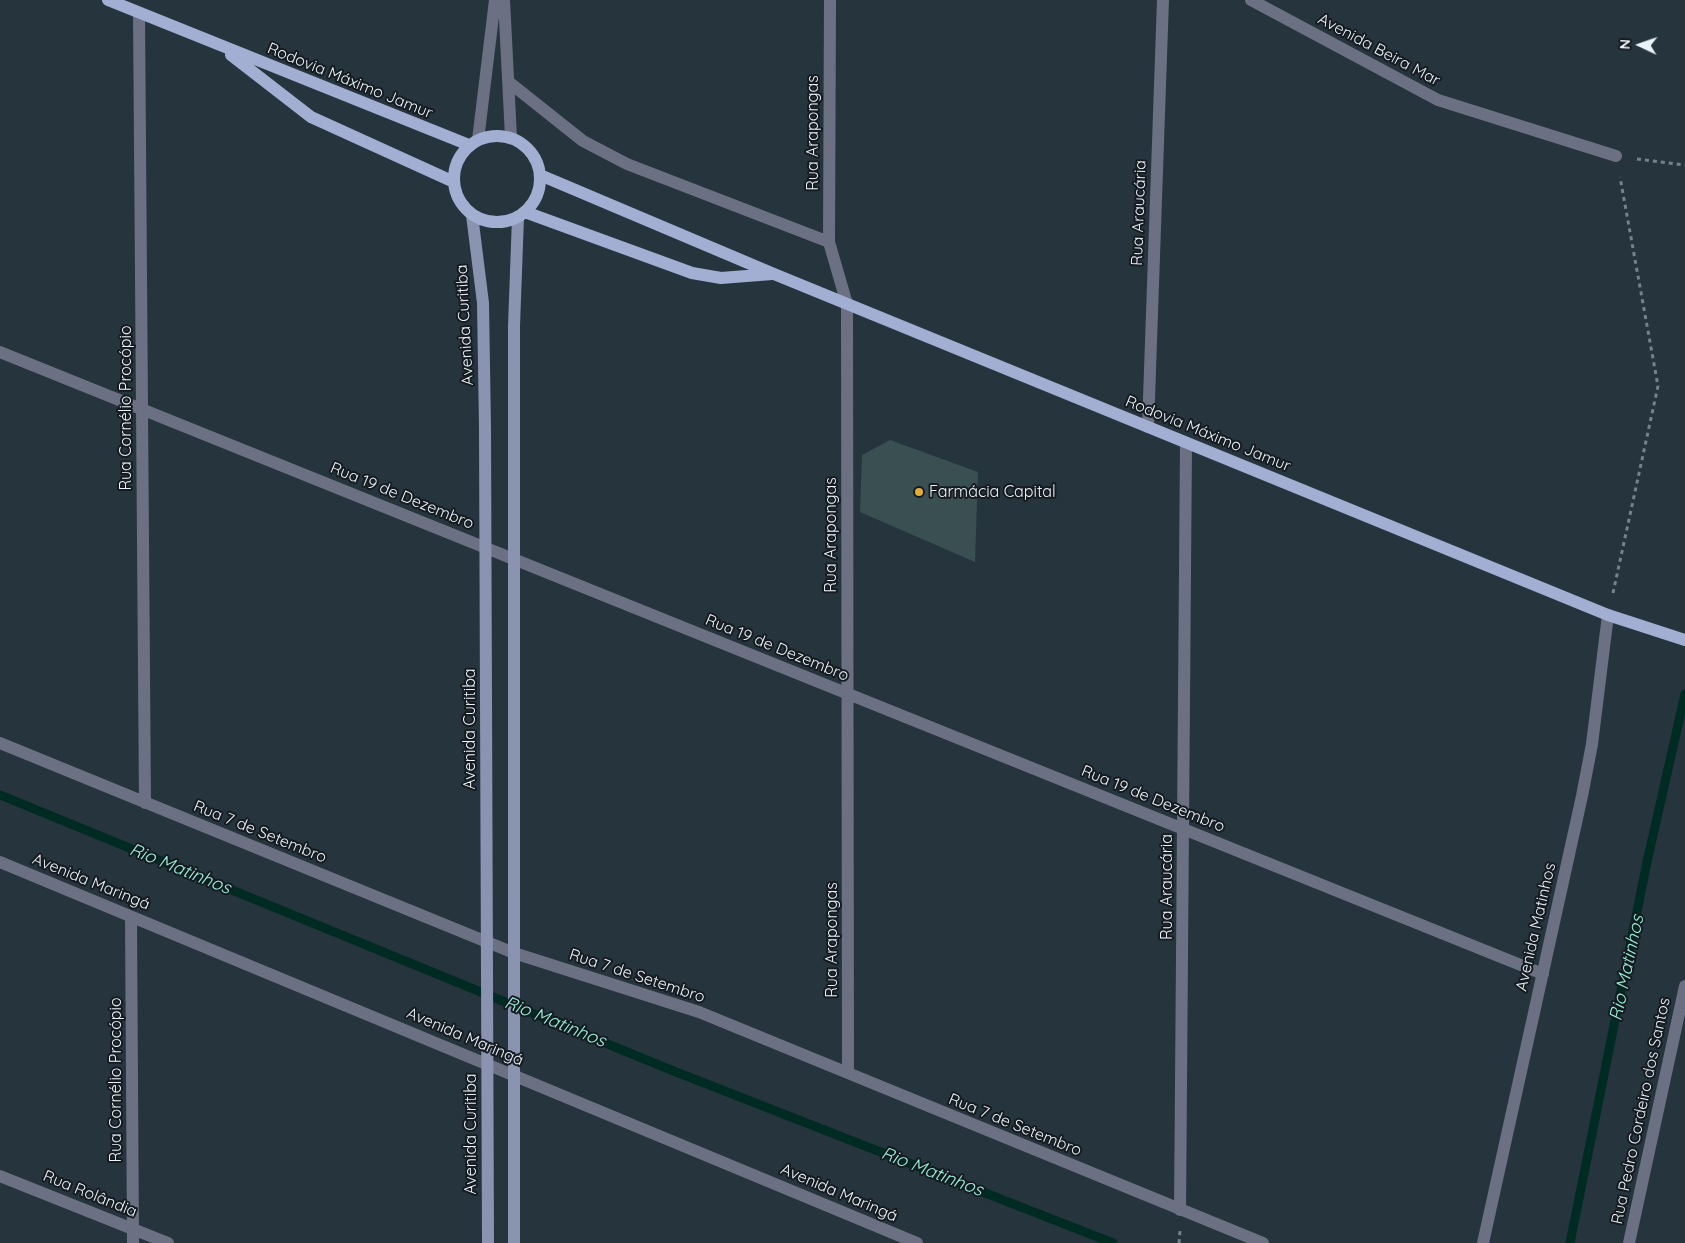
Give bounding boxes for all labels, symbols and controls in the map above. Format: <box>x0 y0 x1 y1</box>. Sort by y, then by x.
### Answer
street label: Avenida Beira Mar <box>1315 10 1443 90</box>
north arrow <box>1615 20 1665 70</box>
street label: Rodovia Máximo Jamur <box>264 39 436 123</box>
text: N <box>1616 39 1634 50</box>
street label: Rua Arapongas <box>803 75 823 191</box>
street label: Rua Araucária <box>1128 160 1150 266</box>
street label: Avenida Curitiba <box>452 264 478 386</box>
street label: Rua Cornélio Procópio <box>116 325 136 491</box>
street label: Rodovia Máximo Jamur <box>1122 392 1294 476</box>
street label: Rua 19 de Dezembro <box>327 458 477 534</box>
street label: Rua Arapongas <box>821 477 841 593</box>
place label: Farmácia Capital <box>929 482 1056 502</box>
marker: Farmácia Capital <box>913 486 925 498</box>
street label: Rua 19 de Dezembro <box>702 610 852 686</box>
street label: Avenida Curitiba <box>460 668 480 790</box>
street label: Rua 19 de Dezembro <box>1078 761 1228 837</box>
street label: Rua 7 de Setembro <box>191 797 329 867</box>
street label: Rua Araucária <box>1157 834 1177 940</box>
water label: Rio Matinhos <box>126 839 234 899</box>
street label: Avenida Maringá <box>29 850 153 914</box>
street label: Avenida Matinhos <box>1512 861 1560 993</box>
street label: Rua Arapongas <box>822 882 842 998</box>
water label: Rio Matinhos <box>1605 913 1649 1023</box>
street label: Rua 7 de Setembro <box>567 945 707 1007</box>
water label: Rio Matinhos <box>501 992 609 1052</box>
street label: Rua Pedro Cordeiro dos Santos <box>1608 996 1674 1226</box>
street label: Rua Cornélio Procópio <box>106 997 126 1163</box>
street label: Avenida Maringá <box>404 1004 526 1070</box>
street label: Avenida Curitiba <box>461 1073 481 1195</box>
street label: Rua 7 de Setembro <box>946 1090 1084 1160</box>
water label: Rio Matinhos <box>878 1143 986 1201</box>
street label: Avenida Maringá <box>778 1160 900 1226</box>
street label: Rua Rolândia <box>40 1166 140 1222</box>

